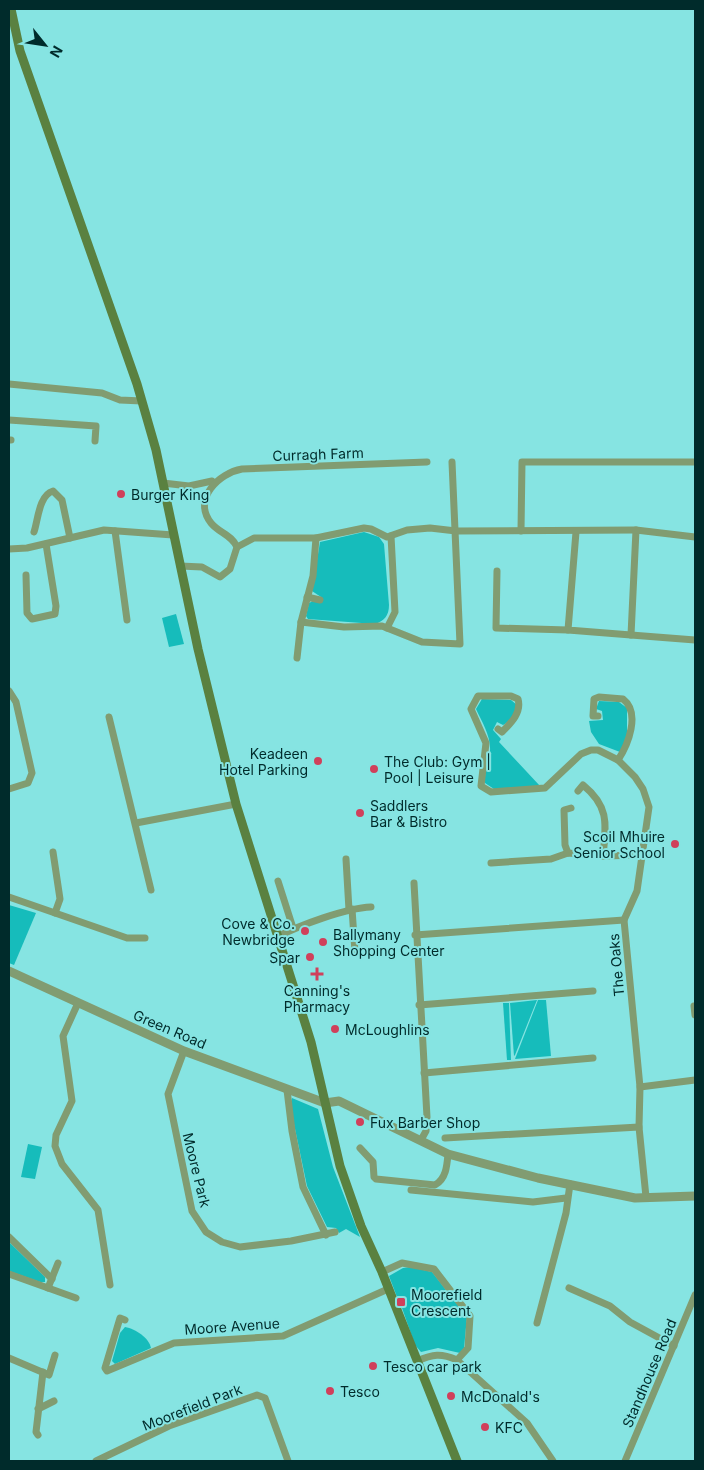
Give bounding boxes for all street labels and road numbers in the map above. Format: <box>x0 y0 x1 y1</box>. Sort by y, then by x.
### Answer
street label: Curragh Farm <box>272 444 364 464</box>
street label: The Oaks <box>605 933 627 997</box>
street label: Green Road <box>131 1006 209 1052</box>
street label: Moore Park <box>179 1131 215 1209</box>
street label: Moore Avenue <box>184 1314 280 1338</box>
street label: Standhouse Road <box>618 1316 680 1430</box>
street label: Moorefield Park <box>140 1380 244 1434</box>

